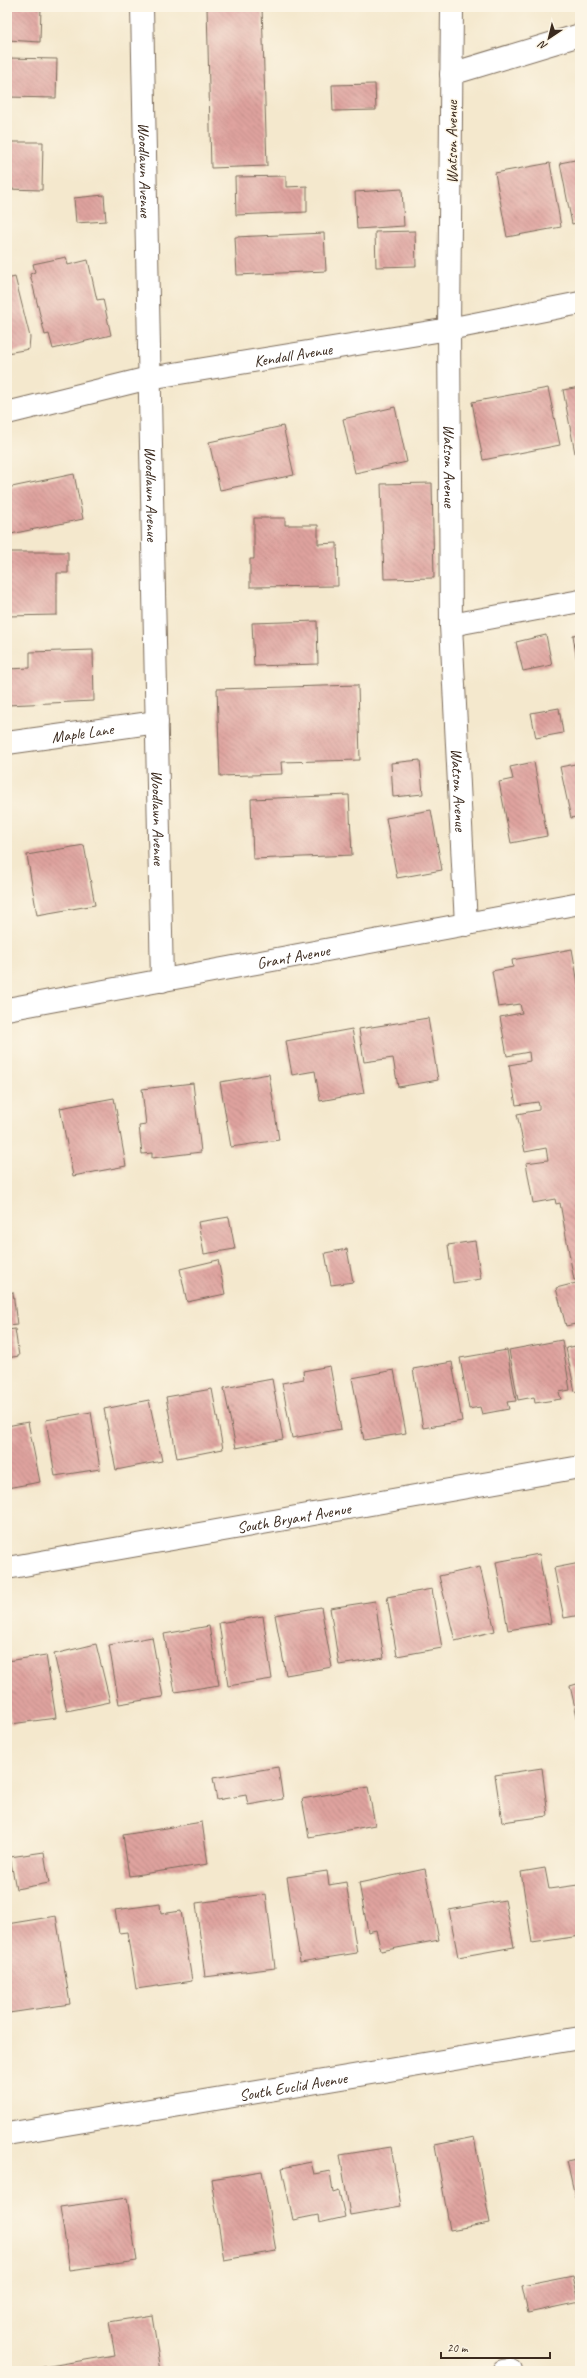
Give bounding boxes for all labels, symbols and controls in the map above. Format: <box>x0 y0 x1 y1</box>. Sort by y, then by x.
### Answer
north arrow <box>529 18 569 58</box>
text: N <box>535 37 550 54</box>
street label: Watson Avenue <box>442 99 462 183</box>
street label: Woodlawn Avenue <box>133 122 155 219</box>
street label: Kendall Avenue <box>253 339 335 372</box>
street label: Watson Avenue <box>439 425 459 509</box>
street label: Woodlawn Avenue <box>140 446 162 543</box>
street label: Maple Lane <box>50 719 116 748</box>
street label: Watson Avenue <box>446 748 470 833</box>
street label: Woodlawn Avenue <box>147 770 169 867</box>
street label: Grant Avenue <box>255 940 333 974</box>
street label: South Bryant Avenue <box>235 1498 354 1538</box>
street label: South Euclid Avenue <box>238 2068 350 2106</box>
scale bar <box>441 2334 550 2360</box>
text: 20 m <box>447 2340 469 2356</box>

